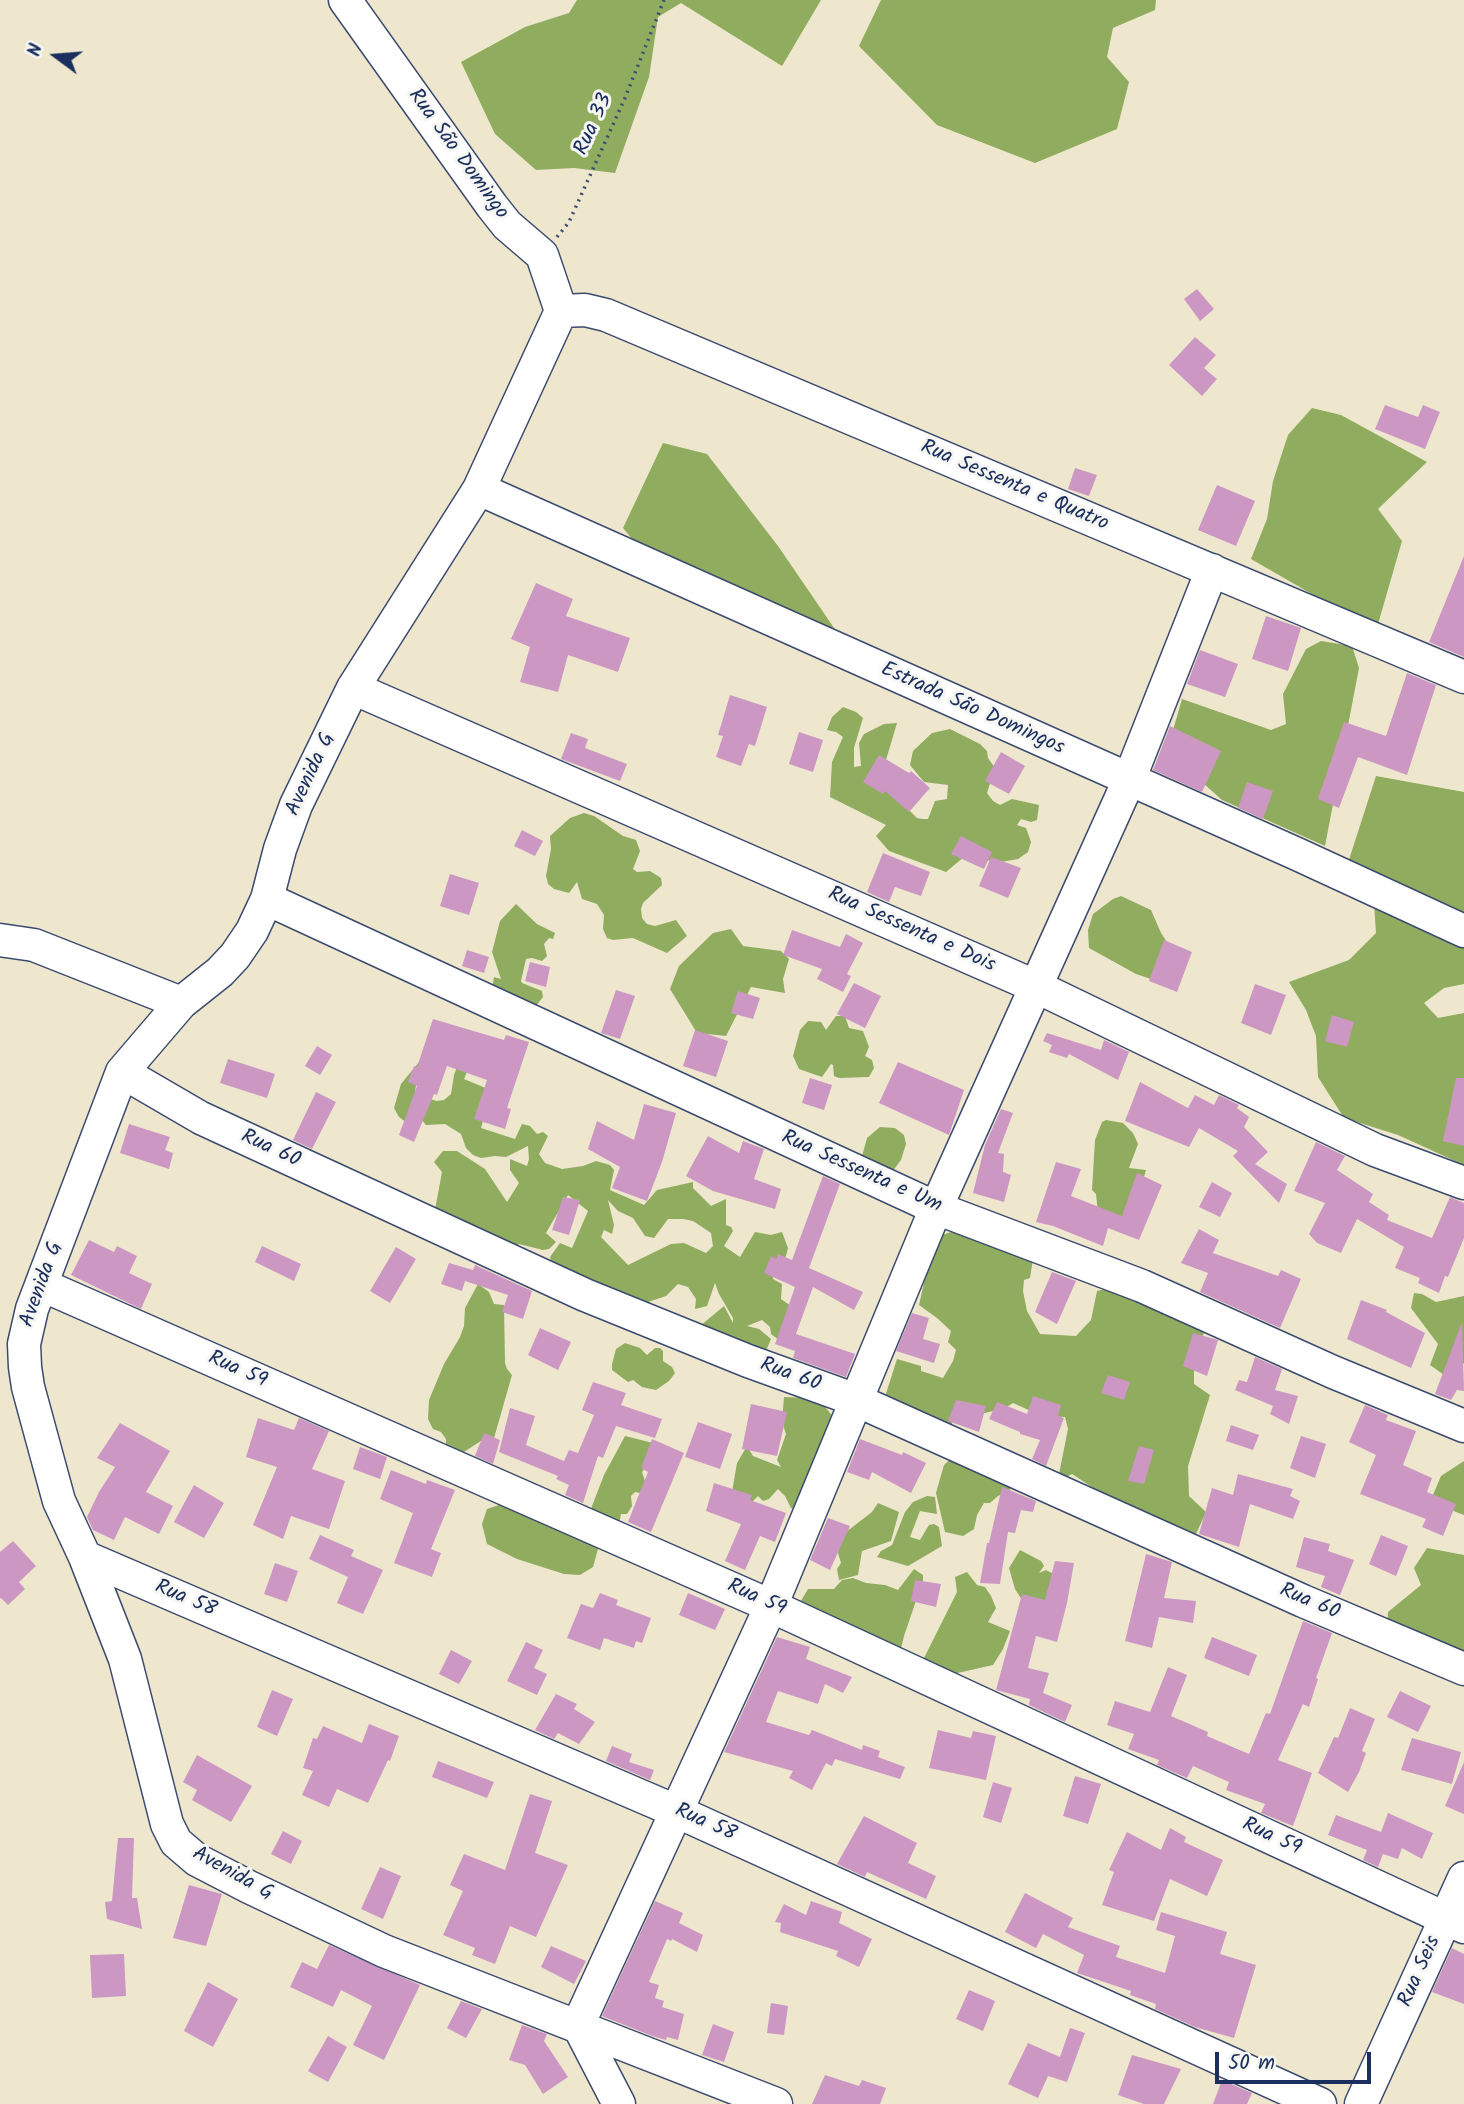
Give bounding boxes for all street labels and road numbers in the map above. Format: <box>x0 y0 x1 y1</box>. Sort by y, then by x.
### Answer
street label: Rua São Domingo <box>401 85 513 225</box>
street label: Rua 33 <box>570 90 620 160</box>
street label: Rua Sessenta e Quatro <box>916 436 1112 538</box>
street label: Estrada São Domingos <box>876 658 1068 762</box>
street label: Avenida G <box>282 729 342 821</box>
street label: Rua Sessenta e Dois <box>823 883 999 979</box>
street label: Rua 60 <box>236 1125 304 1175</box>
street label: Rua Sessenta e Um <box>777 1126 945 1220</box>
street label: Avenida G <box>16 1239 70 1331</box>
street label: Rua 59 <box>203 1347 271 1395</box>
street label: Rua 60 <box>756 1353 824 1399</box>
street label: Rua 59 <box>722 1575 790 1623</box>
street label: Rua 58 <box>150 1576 220 1624</box>
street label: Rua 60 <box>1275 1579 1343 1627</box>
street label: Rua 58 <box>670 1799 740 1849</box>
street label: Rua 59 <box>1238 1813 1304 1863</box>
street label: Avenida G <box>187 1842 277 1908</box>
street label: Rua Seis <box>1394 1933 1448 2011</box>

